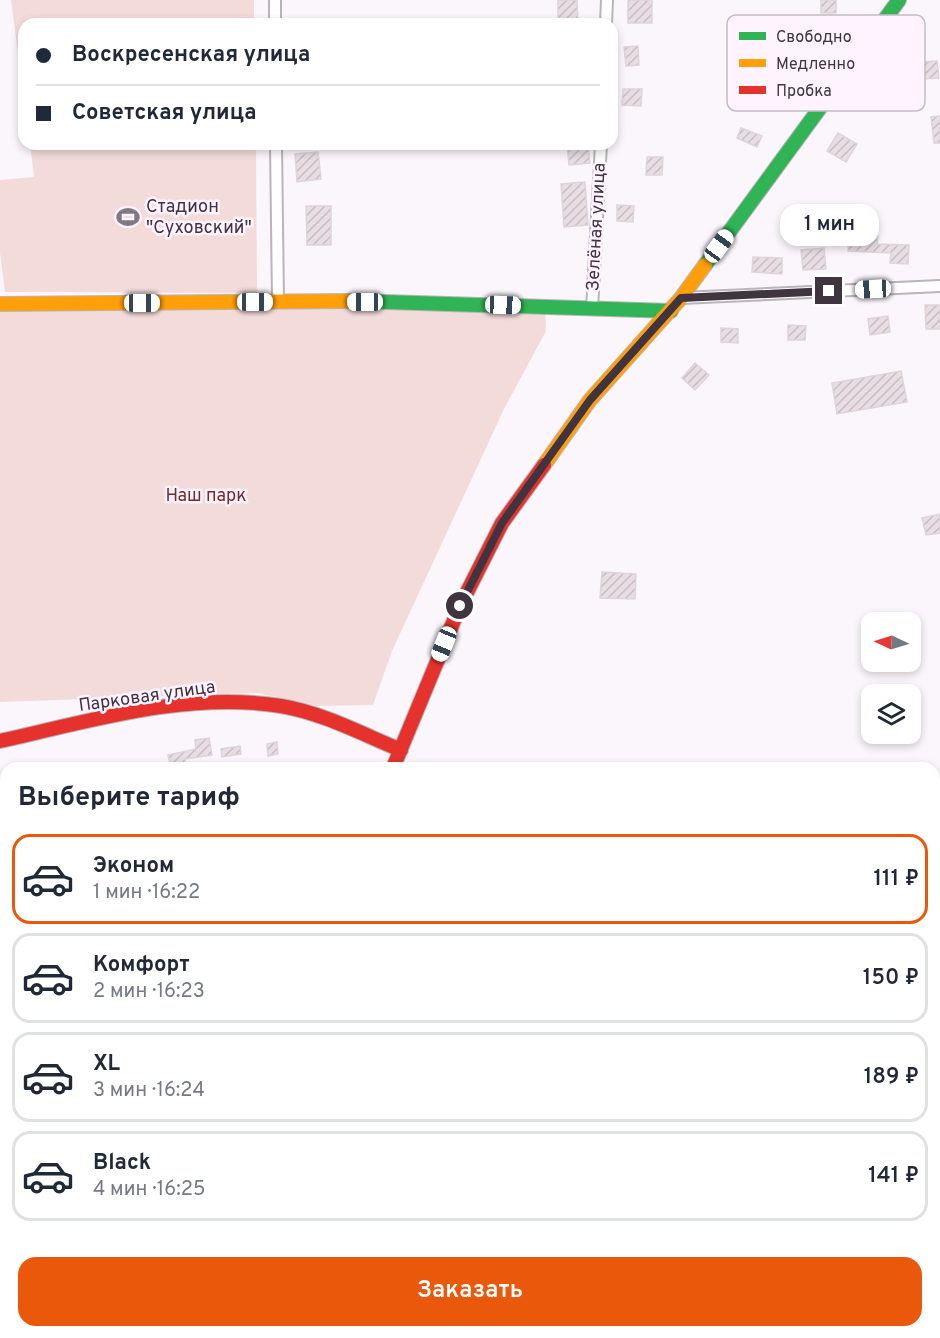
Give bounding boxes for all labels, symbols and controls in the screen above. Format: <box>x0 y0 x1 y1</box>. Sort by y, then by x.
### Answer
legend <box>727 15 925 111</box>
text: Свободно <box>776 28 852 48</box>
text: Воскресенская улица <box>72 42 310 69</box>
text: Медленно <box>776 55 855 75</box>
text: Пробка <box>776 82 832 102</box>
text: Советская улица <box>72 100 257 127</box>
street label: Зелёная улица <box>582 162 612 292</box>
place label: Стадион "Суховский" <box>146 196 252 240</box>
sports icon: Стадион "Суховский" <box>115 204 141 230</box>
callout: 1 мин <box>780 204 878 246</box>
text: 1 мин <box>804 212 855 238</box>
car <box>701 226 737 266</box>
route end <box>815 277 842 304</box>
car <box>855 279 891 299</box>
car <box>237 293 273 311</box>
car <box>347 293 383 311</box>
car <box>124 294 160 312</box>
car <box>485 295 521 315</box>
park label: Наш парк <box>165 485 247 508</box>
route start <box>446 592 473 619</box>
north arrow <box>861 612 921 672</box>
map controls <box>861 612 921 744</box>
car <box>429 624 459 664</box>
street label: Парковая улица <box>77 676 217 718</box>
button: layers <box>861 684 921 744</box>
text: Выберите тариф <box>18 781 240 815</box>
icon: car <box>21 852 75 906</box>
text: Эконом <box>93 853 174 880</box>
text: 111 ₽ <box>873 866 919 893</box>
text: 1 мин · 16:22 <box>93 880 200 906</box>
icon: car <box>21 951 75 1005</box>
text: Комфорт <box>93 952 190 979</box>
text: 150 ₽ <box>863 965 919 992</box>
text: 2 мин · 16:23 <box>93 979 205 1005</box>
icon: car <box>21 1050 75 1104</box>
text: XL <box>93 1051 120 1078</box>
text: 189 ₽ <box>864 1064 919 1091</box>
text: 3 мин · 16:24 <box>93 1078 205 1104</box>
icon: car <box>21 1149 75 1203</box>
text: Black <box>93 1150 151 1177</box>
text: 141 ₽ <box>868 1163 919 1190</box>
text: 4 мин · 16:25 <box>93 1177 205 1203</box>
button: Заказать <box>18 1257 922 1326</box>

